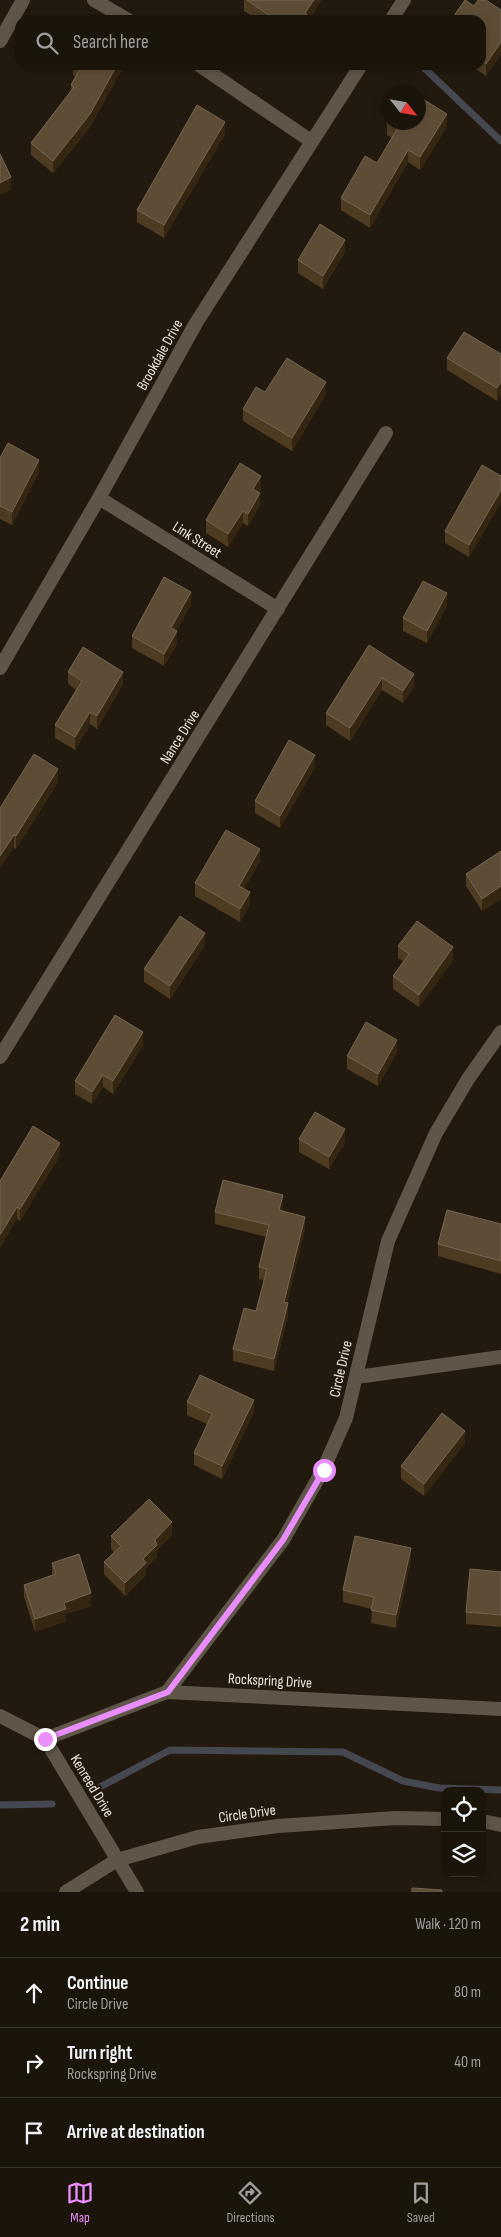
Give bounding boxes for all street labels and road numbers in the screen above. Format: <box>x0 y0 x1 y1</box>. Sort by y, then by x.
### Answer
street label: Brookdale Drive <box>133 316 187 394</box>
street label: Link Street <box>169 517 226 563</box>
street label: Nance Drive <box>156 706 204 768</box>
street label: Circle Drive <box>325 1339 357 1399</box>
street label: Rockspring Drive <box>227 1669 313 1693</box>
street label: Kenreed Drive <box>66 1751 118 1821</box>
street label: Circle Drive <box>217 1801 277 1827</box>

